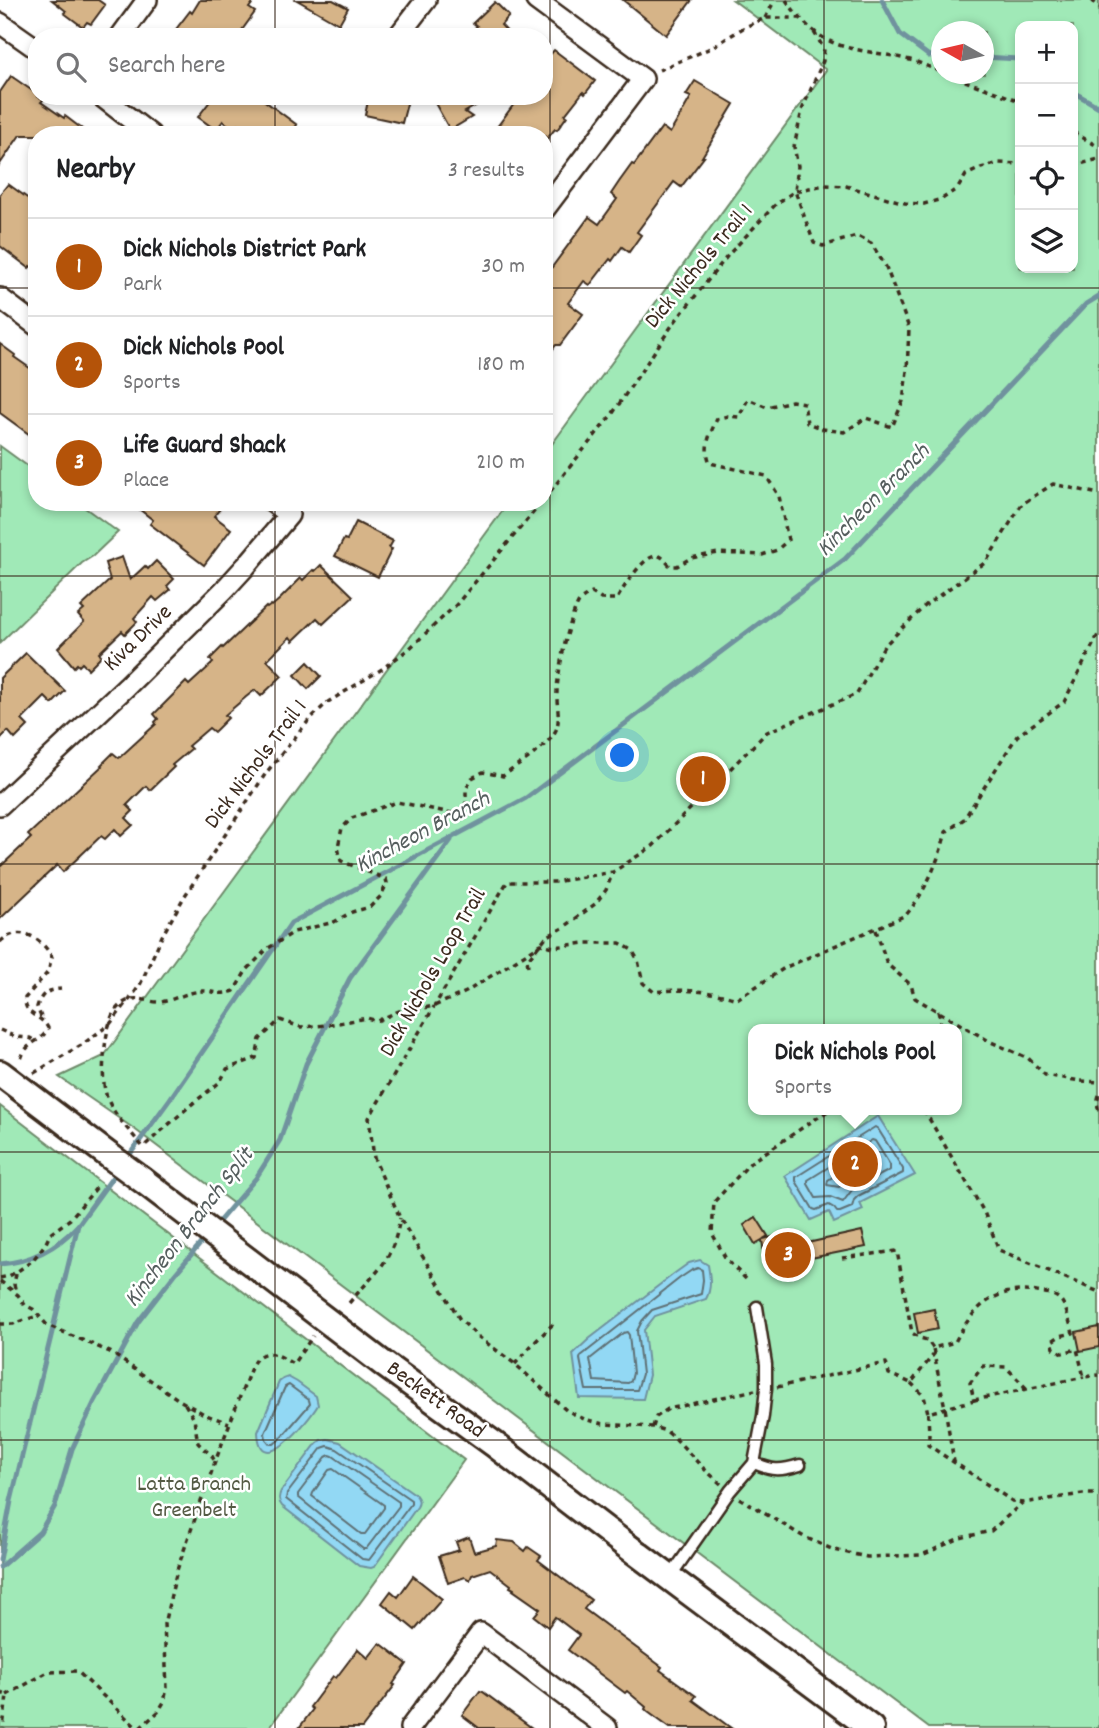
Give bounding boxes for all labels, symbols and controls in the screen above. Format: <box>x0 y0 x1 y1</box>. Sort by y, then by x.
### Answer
north arrow <box>931 21 994 84</box>
map controls <box>1015 21 1078 273</box>
button: + <box>1015 21 1078 84</box>
search box <box>28 28 553 105</box>
icon: search <box>52 48 90 86</box>
text: Search here <box>108 48 226 85</box>
button: − <box>1015 84 1078 147</box>
button: locate <box>1015 147 1078 210</box>
text: Nearby <box>56 150 134 193</box>
text: 3 results <box>448 155 525 188</box>
street label: Dick Nichols Trail 1 <box>638 197 762 337</box>
button: layers <box>1015 210 1078 273</box>
text: Dick Nichols District Park <box>123 232 366 269</box>
text: 1 <box>76 251 82 284</box>
text: 30 m <box>481 251 525 284</box>
text: Park <box>123 269 162 302</box>
text: Dick Nichols Pool <box>123 330 284 367</box>
text: 2 <box>74 349 84 382</box>
text: 180 m <box>477 349 525 382</box>
text: Sports <box>123 367 181 400</box>
text: Life Guard Shack <box>123 428 286 465</box>
water label: Kincheon Branch <box>810 436 939 565</box>
text: 3 <box>74 447 84 480</box>
text: 210 m <box>476 447 525 480</box>
text: Place <box>123 465 169 498</box>
street label: Kiva Drive <box>97 598 181 680</box>
street label: Dick Nichols Trail 1 <box>197 693 317 837</box>
your location <box>605 738 639 772</box>
pin: 1 <box>680 753 726 805</box>
water label: Kincheon Branch <box>350 783 497 883</box>
street label: Dick Nichols Loop Trail <box>372 882 496 1064</box>
popup <box>748 1024 962 1115</box>
text: Dick Nichols Pool <box>775 1035 936 1072</box>
text: Sports <box>775 1072 832 1105</box>
pin: 2 <box>832 1138 878 1190</box>
water label: Kincheon Branch Split <box>117 1139 265 1315</box>
pin: 3 <box>765 1229 811 1281</box>
street label: Beckett Road <box>379 1354 491 1448</box>
park label: Latta Branch Greenbelt <box>137 1469 251 1528</box>

